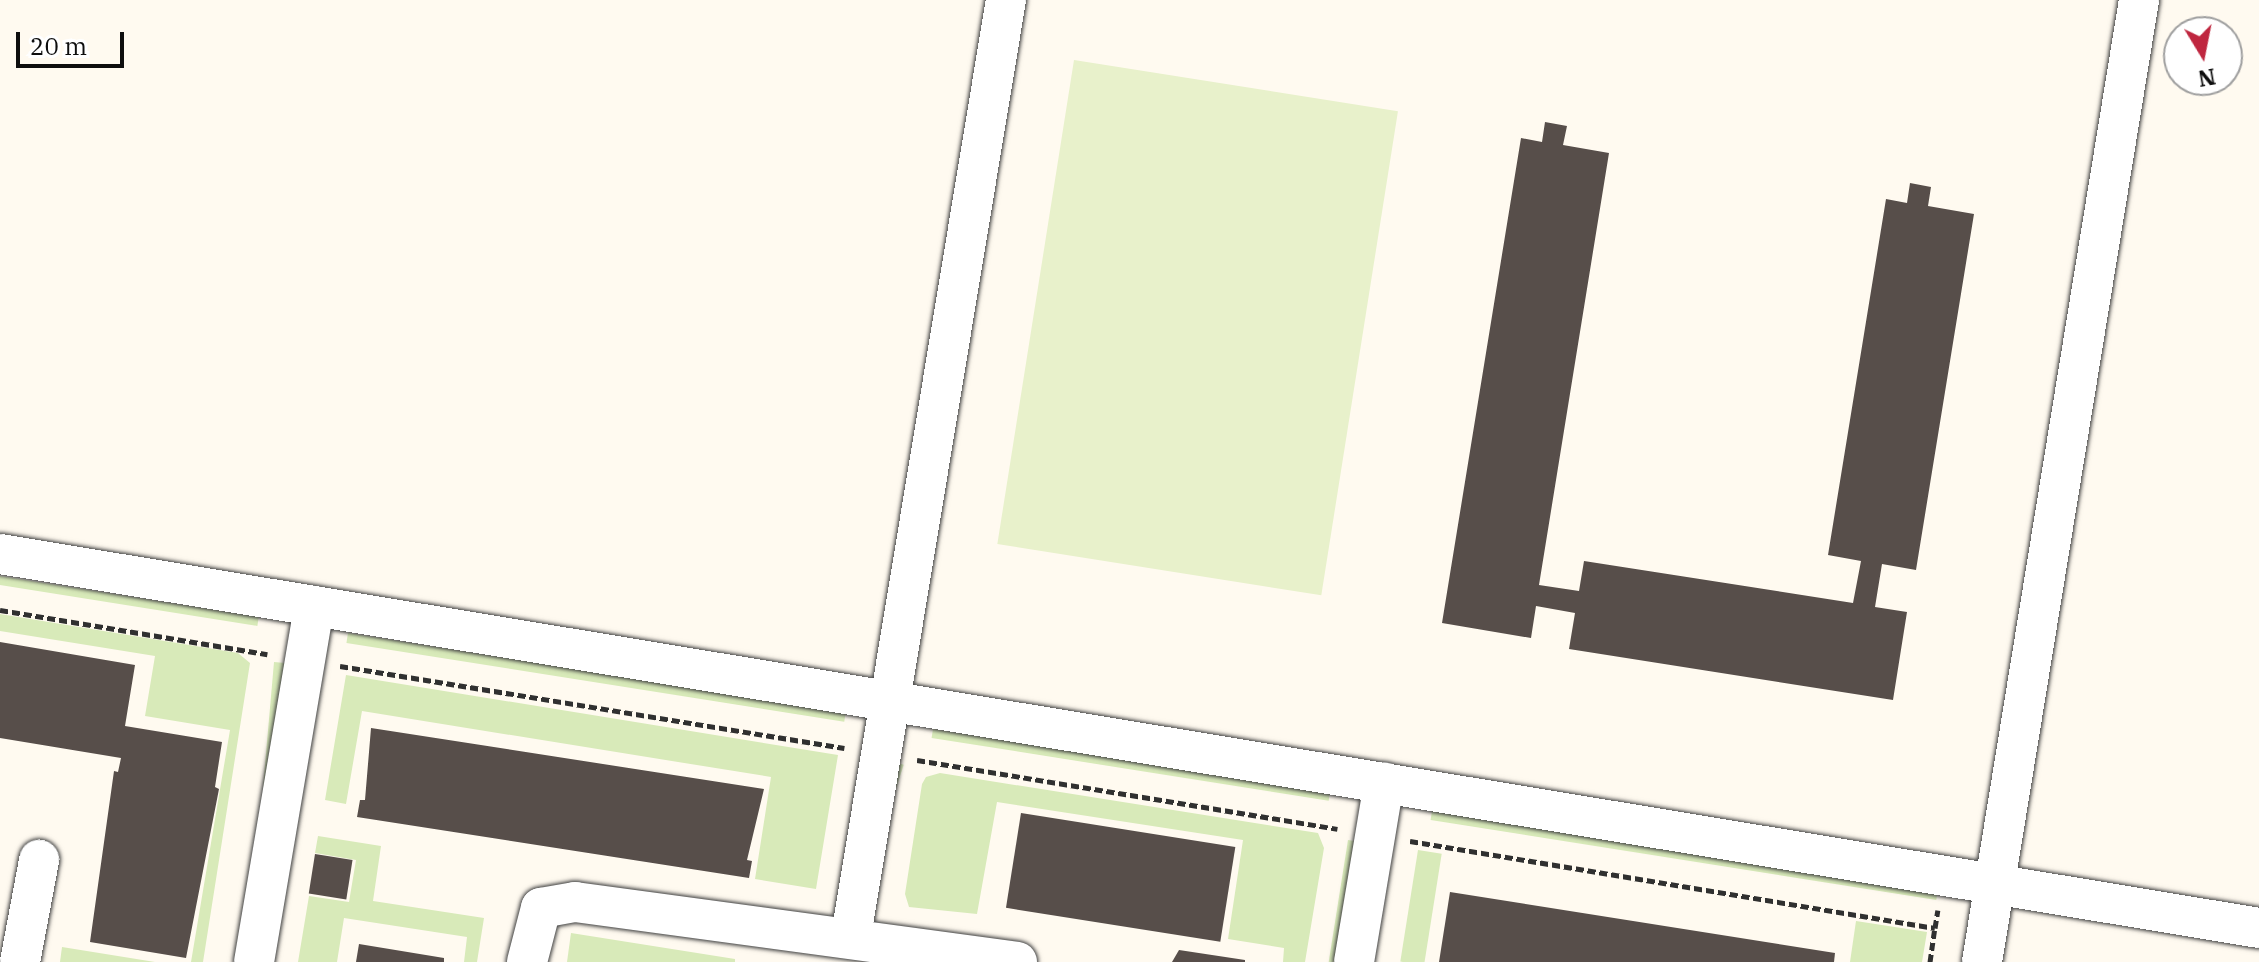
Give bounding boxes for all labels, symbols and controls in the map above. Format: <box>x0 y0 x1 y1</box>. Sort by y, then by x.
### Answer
scale bar <box>20 16 128 66</box>
north arrow <box>2163 16 2243 96</box>
text: 20 m <box>30 30 87 62</box>
text: N <box>2196 62 2218 94</box>

